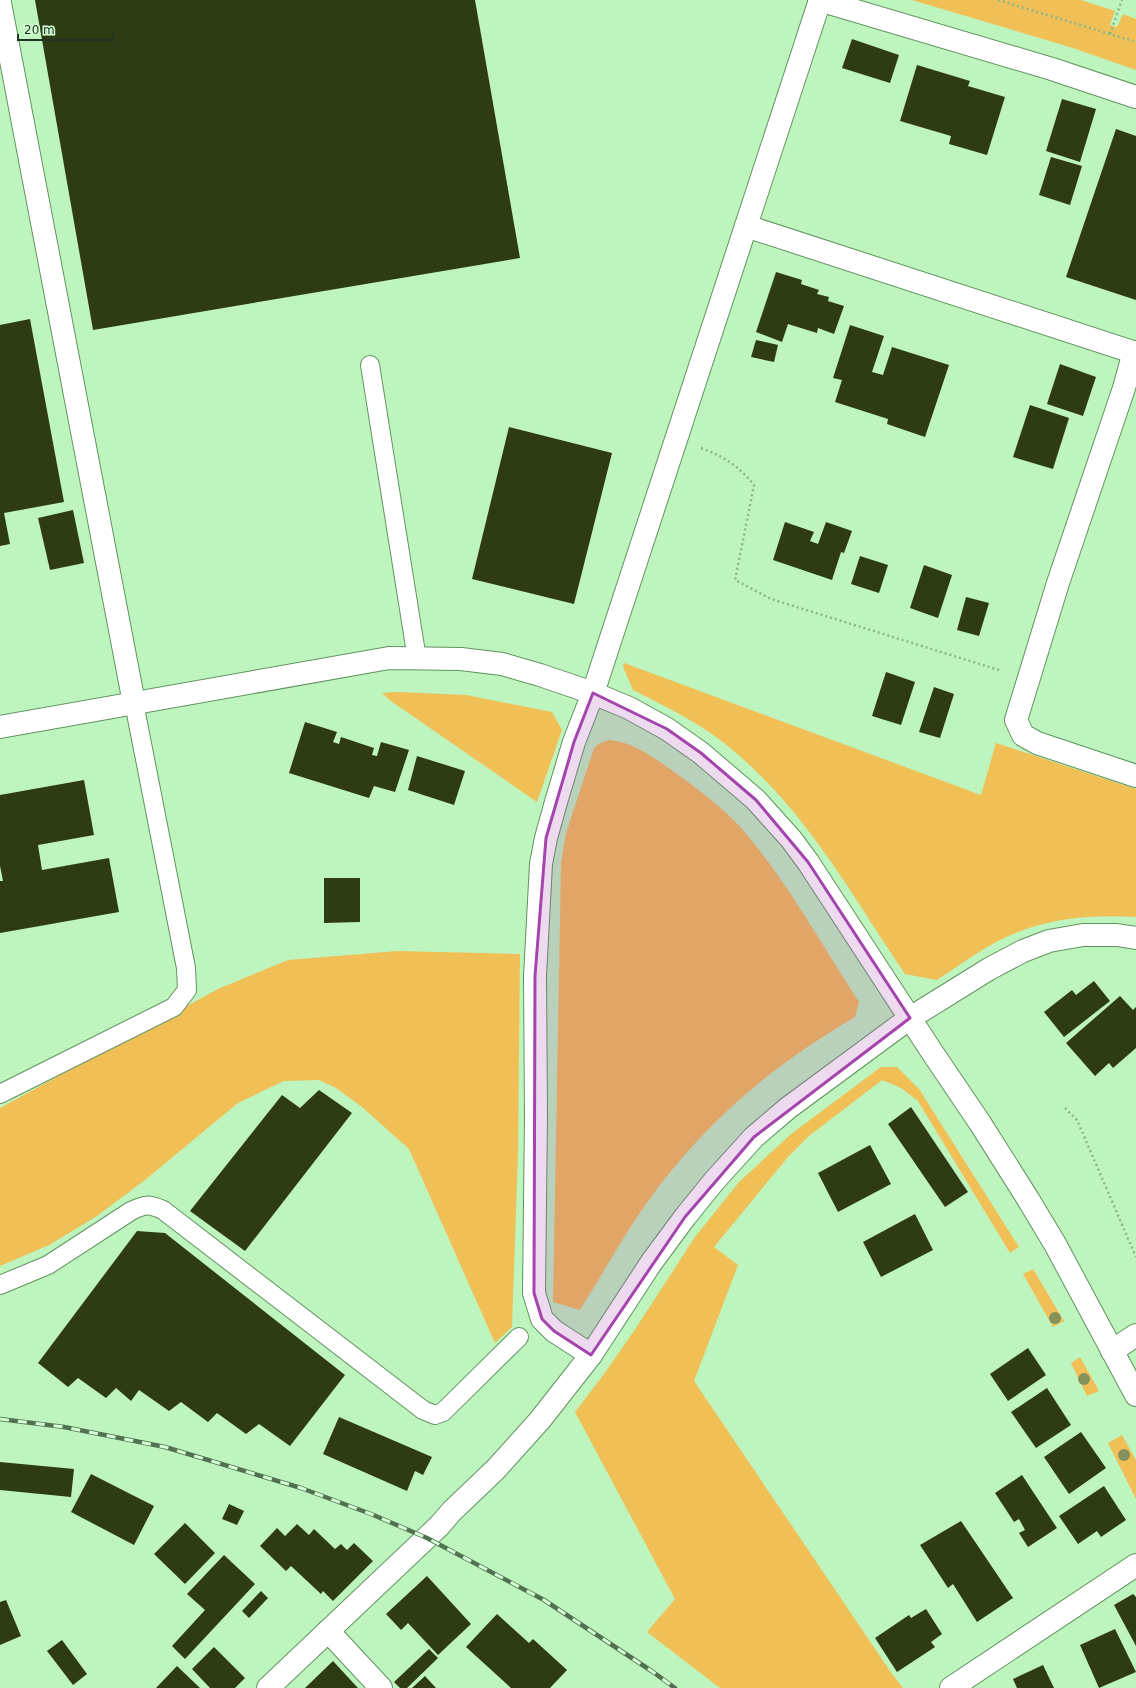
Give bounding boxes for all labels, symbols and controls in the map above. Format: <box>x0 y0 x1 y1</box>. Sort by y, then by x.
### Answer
scale bar <box>18 16 113 42</box>
text: 20 m <box>24 23 55 37</box>

